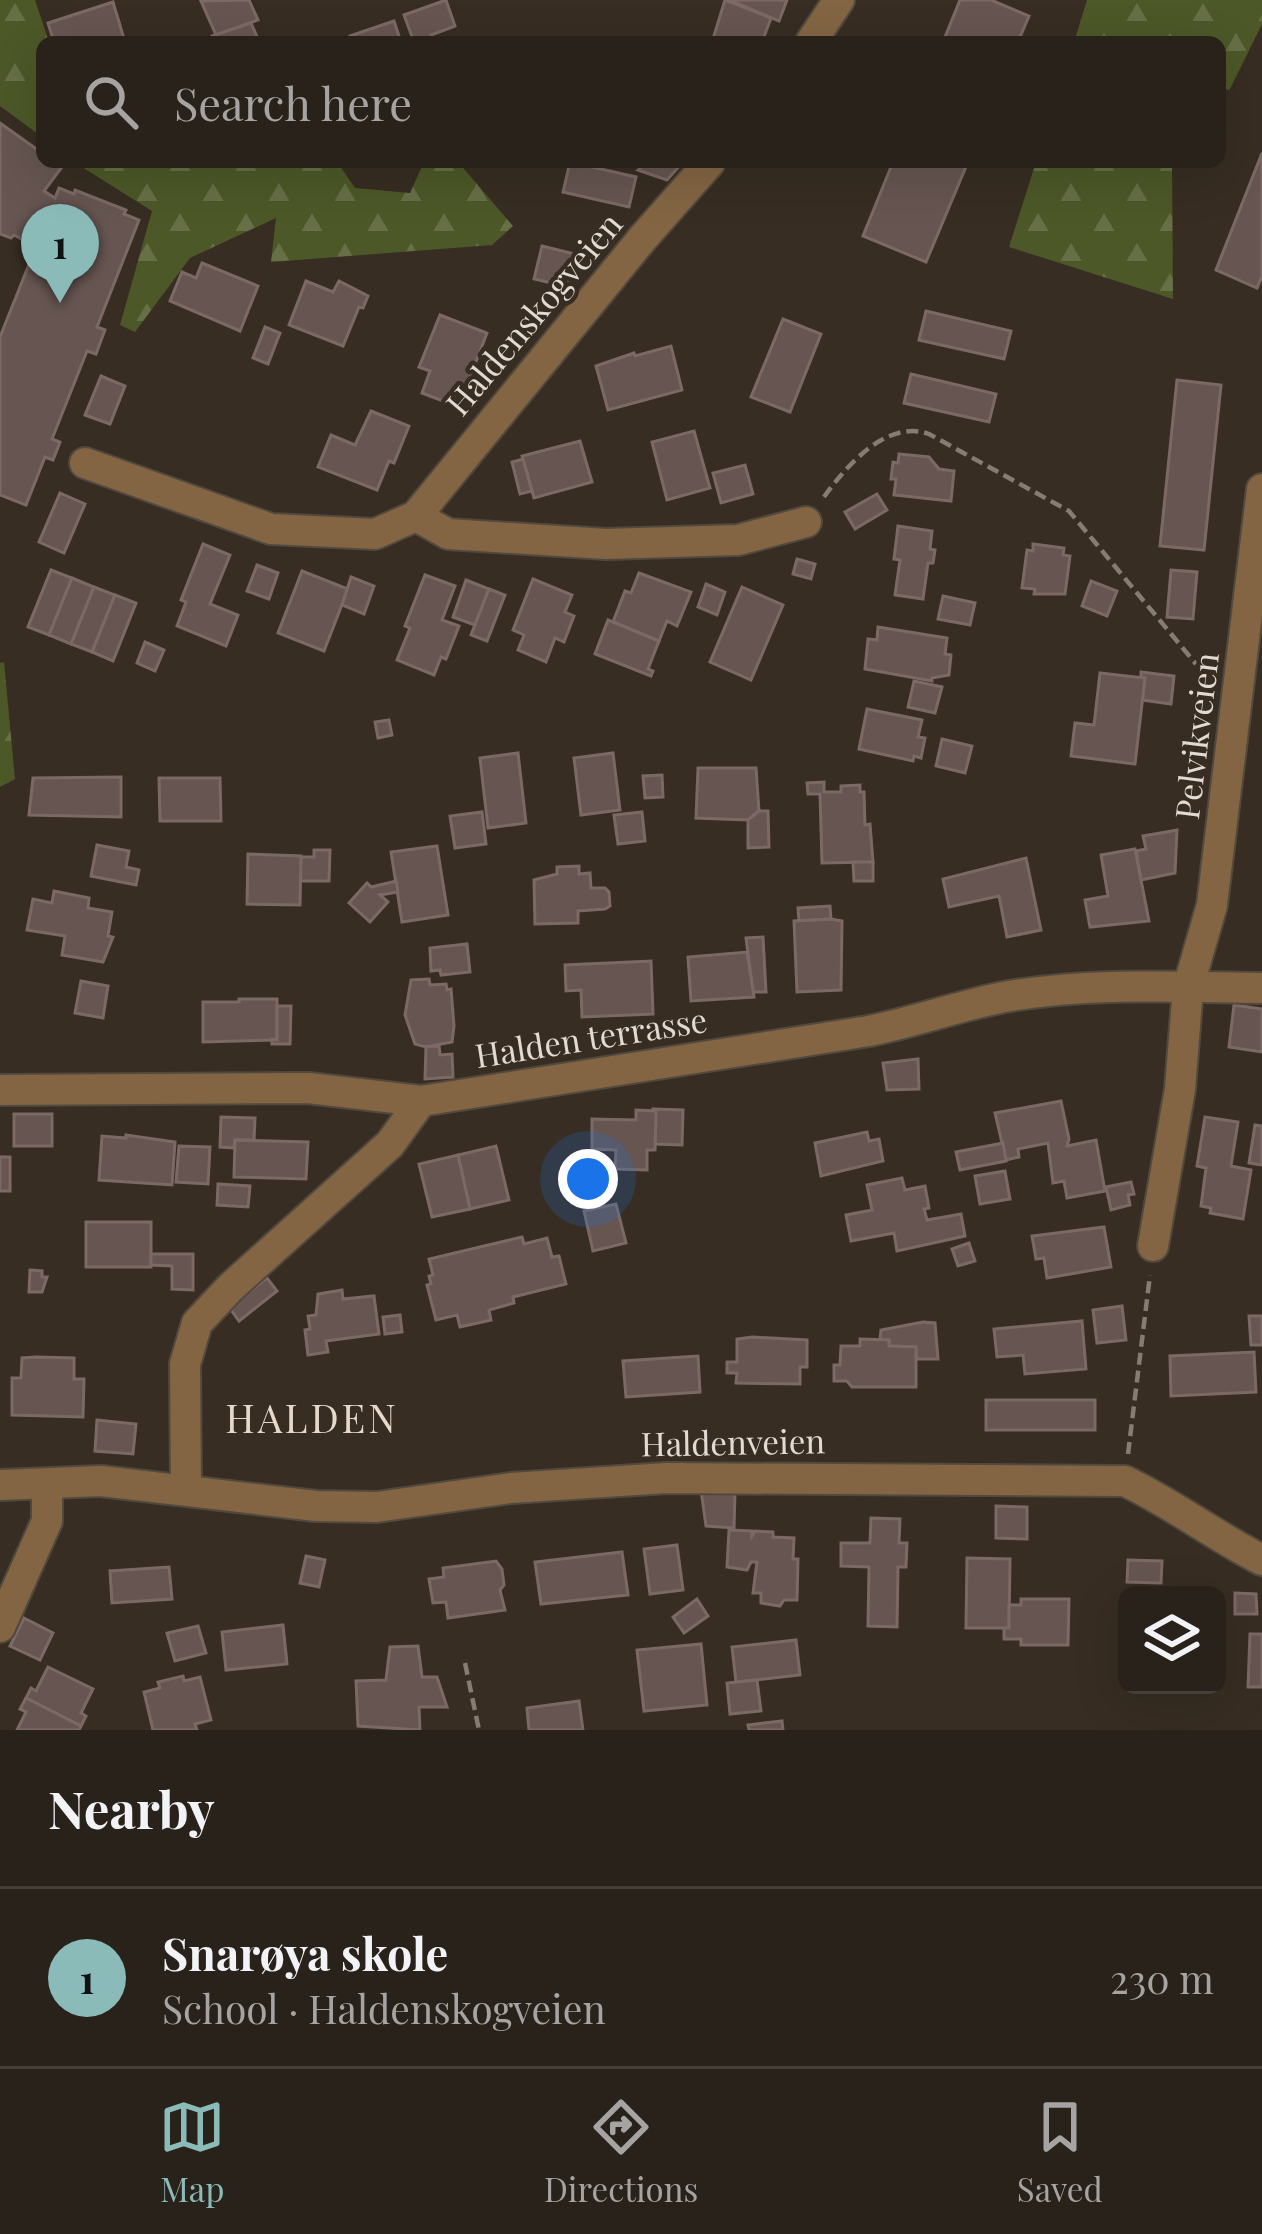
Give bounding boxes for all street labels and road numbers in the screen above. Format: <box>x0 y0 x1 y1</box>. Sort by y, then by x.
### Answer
street label: Haldenskogveien <box>435 202 630 423</box>
street label: Pelvikveien <box>1163 650 1227 822</box>
street label: Halden terrasse <box>472 996 710 1076</box>
street label: Haldenveien <box>640 1417 826 1465</box>

